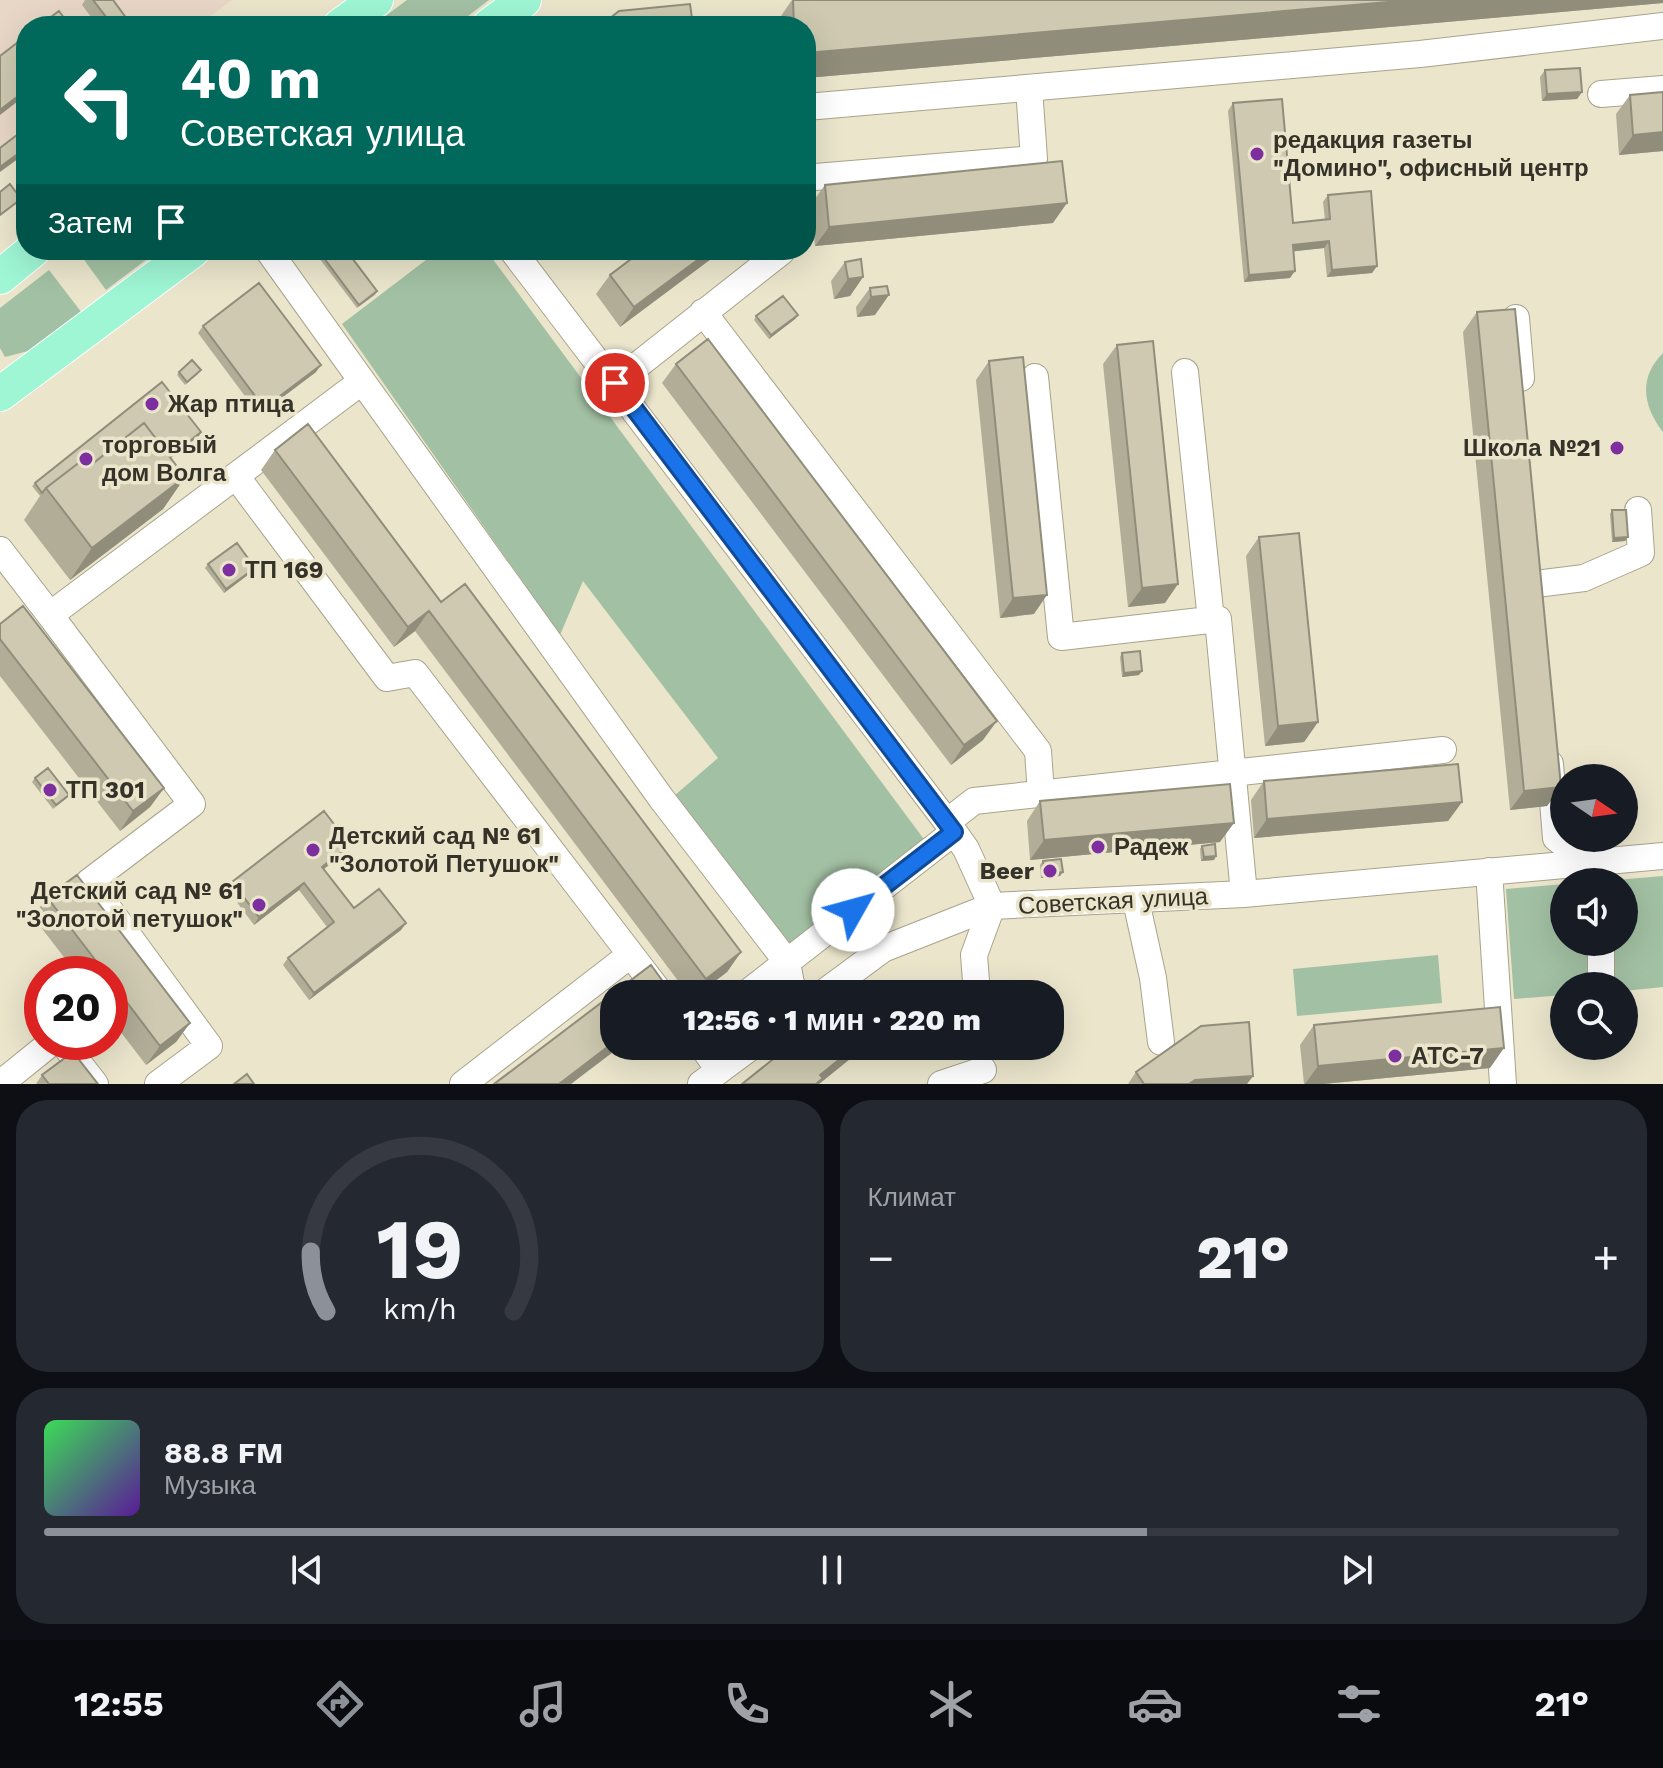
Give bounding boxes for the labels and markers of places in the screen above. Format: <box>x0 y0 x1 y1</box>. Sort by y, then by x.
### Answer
place label: редакция газеты "Домино", офисный центр <box>1273 126 1589 182</box>
marker: редакция газеты "Домино", офисный центр <box>1248 145 1266 163</box>
pin <box>581 349 649 417</box>
place label: Жар птица <box>167 390 295 418</box>
marker: Жар птица <box>143 395 161 413</box>
place label: торговый дом Волга <box>102 431 227 487</box>
place label: Школа №21 <box>1463 434 1601 462</box>
marker: Школа №21 <box>1608 439 1626 457</box>
marker: торговый дом Волга <box>77 450 95 468</box>
place label: ТП 169 <box>245 556 324 584</box>
marker: ТП 169 <box>220 561 238 579</box>
place label: ТП 301 <box>66 776 145 804</box>
marker: ТП 301 <box>41 781 59 799</box>
place label: Детский сад № 61 "Золотой Петушок" <box>329 822 559 878</box>
place label: Радеж <box>1114 833 1189 861</box>
marker: Радеж <box>1089 838 1107 856</box>
marker: Детский сад № 61 "Золотой Петушок" <box>304 841 322 859</box>
place label: Beer <box>979 857 1035 885</box>
marker: Beer <box>1041 862 1059 880</box>
place label: Детский сад № 61 "Золотой петушок" <box>16 877 243 933</box>
marker: Детский сад № 61 "Золотой петушок" <box>250 896 268 914</box>
place label: АТС-7 <box>1411 1042 1484 1070</box>
marker: АТС-7 <box>1386 1047 1404 1065</box>

